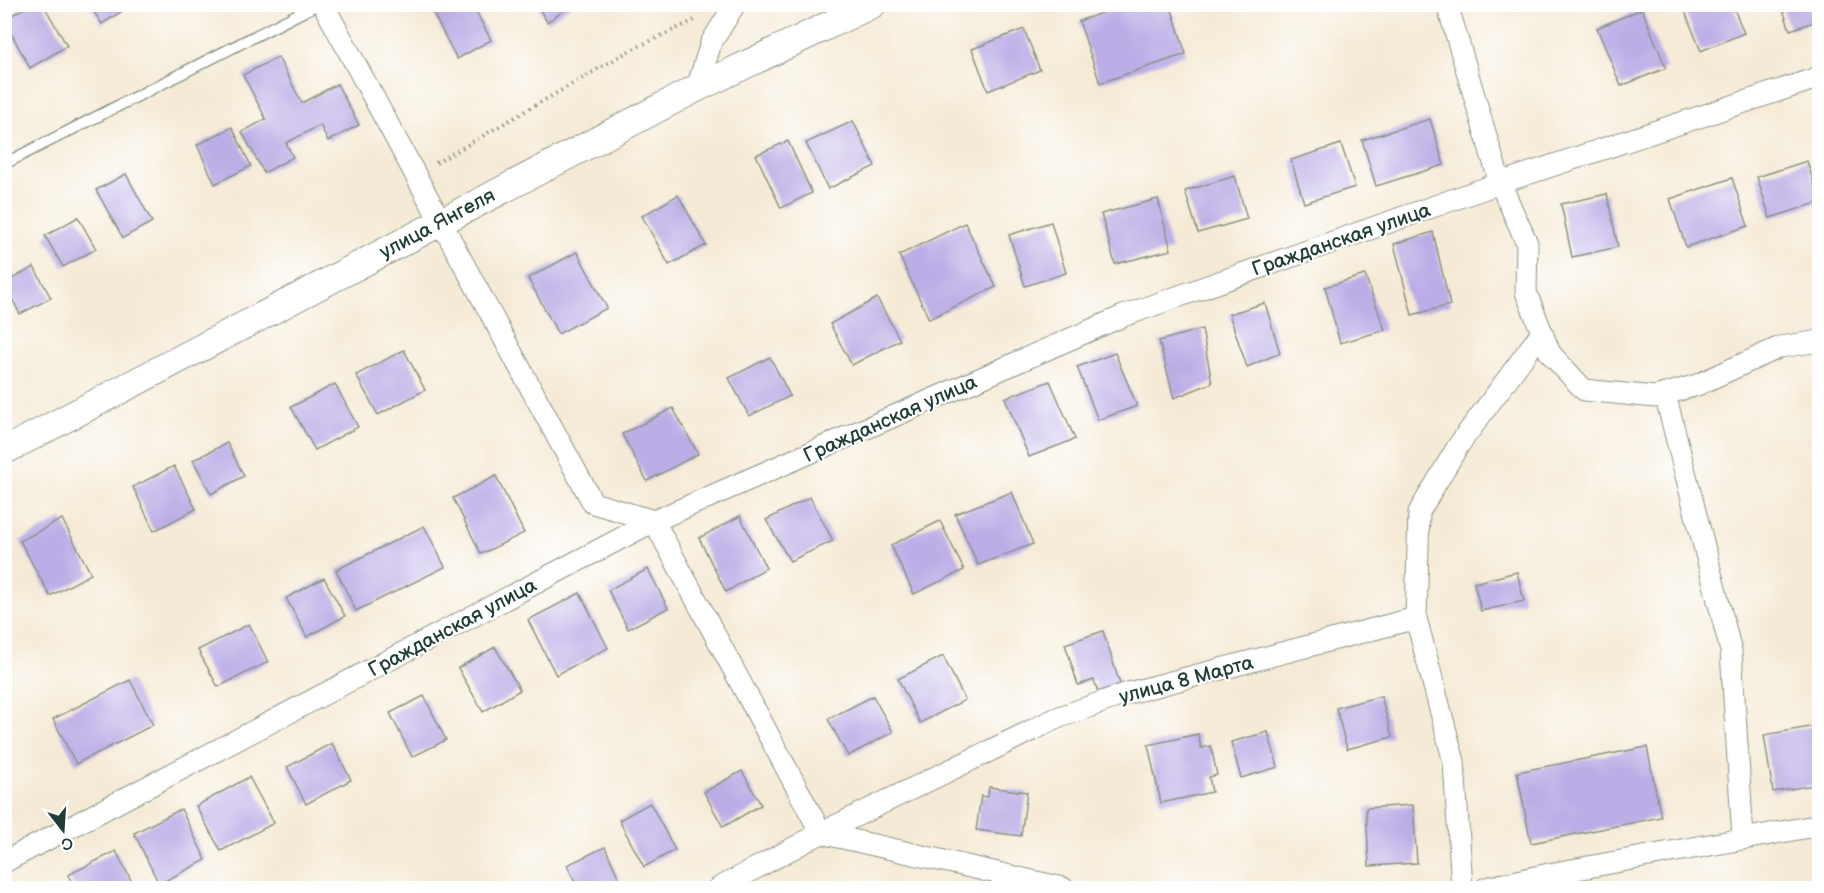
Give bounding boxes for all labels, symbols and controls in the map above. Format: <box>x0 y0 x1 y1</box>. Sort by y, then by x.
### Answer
street label: улица Янгеля <box>376 183 499 264</box>
street label: Гражданская улица <box>1249 198 1434 282</box>
street label: Гражданская улица <box>800 370 981 468</box>
street label: Гражданская улица <box>364 573 541 682</box>
street label: улица 8 Марта <box>1117 650 1256 709</box>
north arrow <box>33 800 93 860</box>
text: С <box>59 832 75 854</box>

